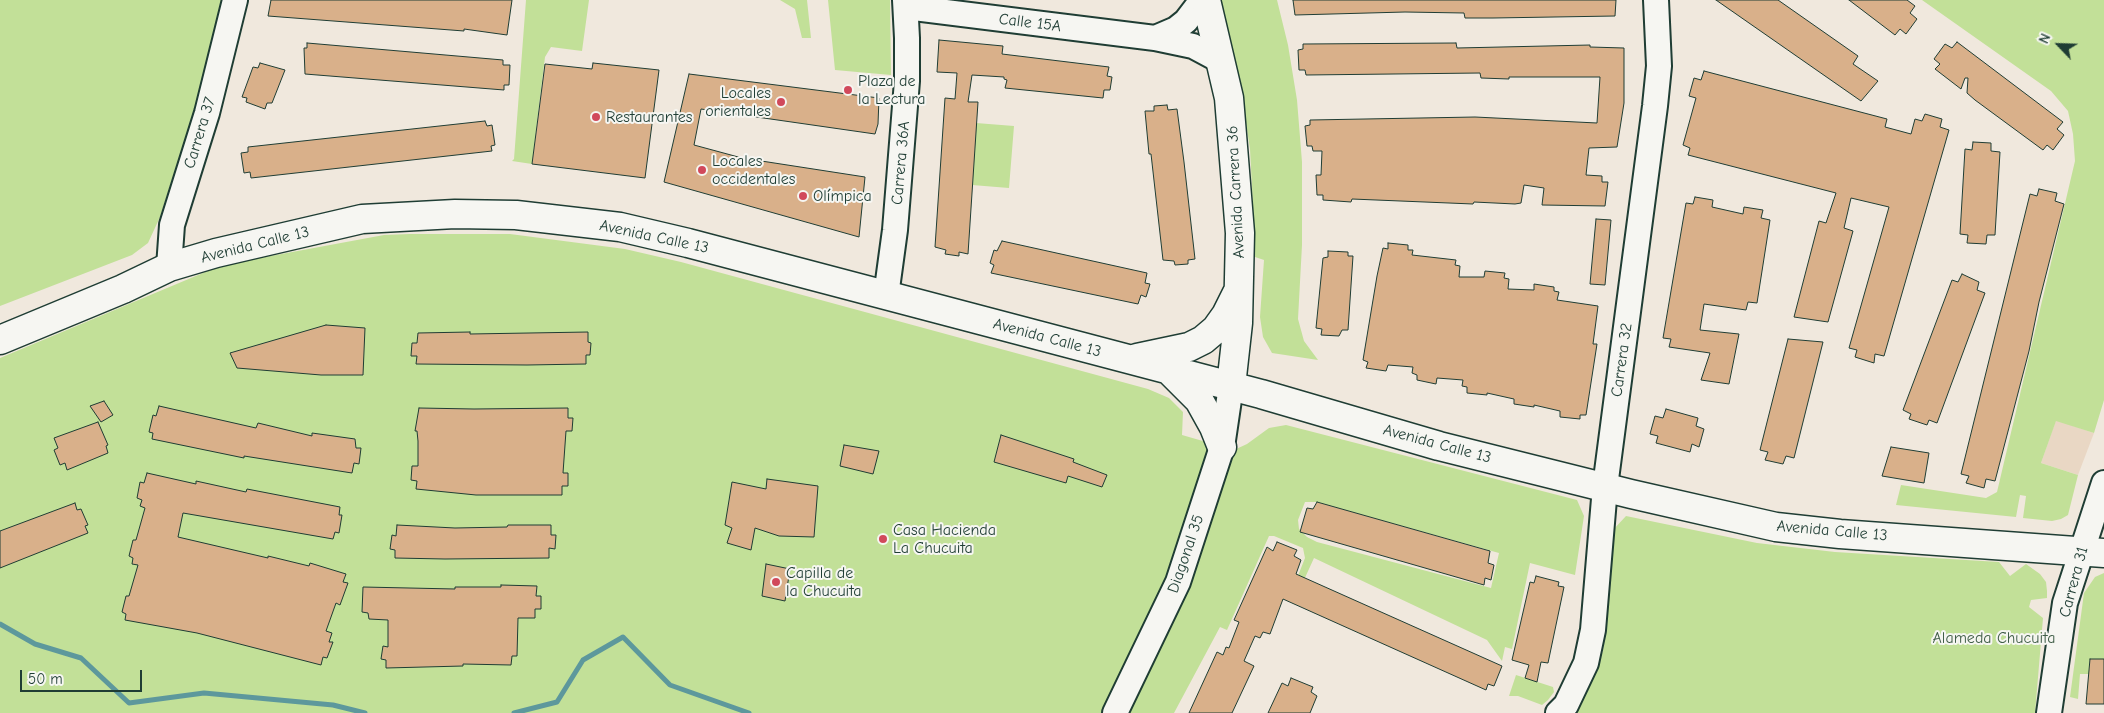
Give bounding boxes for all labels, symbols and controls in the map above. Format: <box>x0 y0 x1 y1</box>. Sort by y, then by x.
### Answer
street label: Calle 15A <box>998 10 1062 36</box>
north arrow <box>2034 20 2084 70</box>
text: N <box>2035 31 2054 46</box>
place label: Plaza de la Lectura <box>858 71 926 109</box>
place label: Locales orientales <box>705 83 771 121</box>
marker: Plaza de la Lectura <box>842 84 854 96</box>
street label: Carrera 37 <box>180 95 220 171</box>
marker: Locales orientales <box>775 96 787 108</box>
place label: Restaurantes <box>606 107 692 127</box>
marker: Restaurantes <box>590 111 602 123</box>
street label: Carrera 36A <box>888 120 914 206</box>
street label: Avenida Carrera 36 <box>1223 125 1249 259</box>
place label: Locales occidentales <box>712 151 795 189</box>
marker: Locales occidentales <box>696 164 708 176</box>
place label: Olímpica <box>813 186 872 206</box>
marker: Olímpica <box>797 190 809 202</box>
street label: Avenida Calle 13 <box>598 216 710 258</box>
street label: Avenida Calle 13 <box>199 222 311 268</box>
street label: Avenida Calle 13 <box>991 314 1103 362</box>
street label: Carrera 32 <box>1607 322 1637 398</box>
street label: Avenida Calle 13 <box>1381 420 1493 468</box>
street label: Diagonal 35 <box>1164 512 1208 596</box>
street label: Avenida Calle 13 <box>1776 517 1888 545</box>
place label: Casa Hacienda La Chucuita <box>893 520 996 558</box>
marker: Casa Hacienda La Chucuita <box>877 533 889 545</box>
street label: Carrera 31 <box>2055 544 2093 620</box>
place label: Capilla de la Chucuita <box>786 563 862 601</box>
marker: Capilla de la Chucuita <box>770 576 782 588</box>
park label: Alameda Chucuita <box>1933 628 2055 648</box>
scale bar <box>22 660 145 692</box>
text: 50 m <box>28 670 63 688</box>

